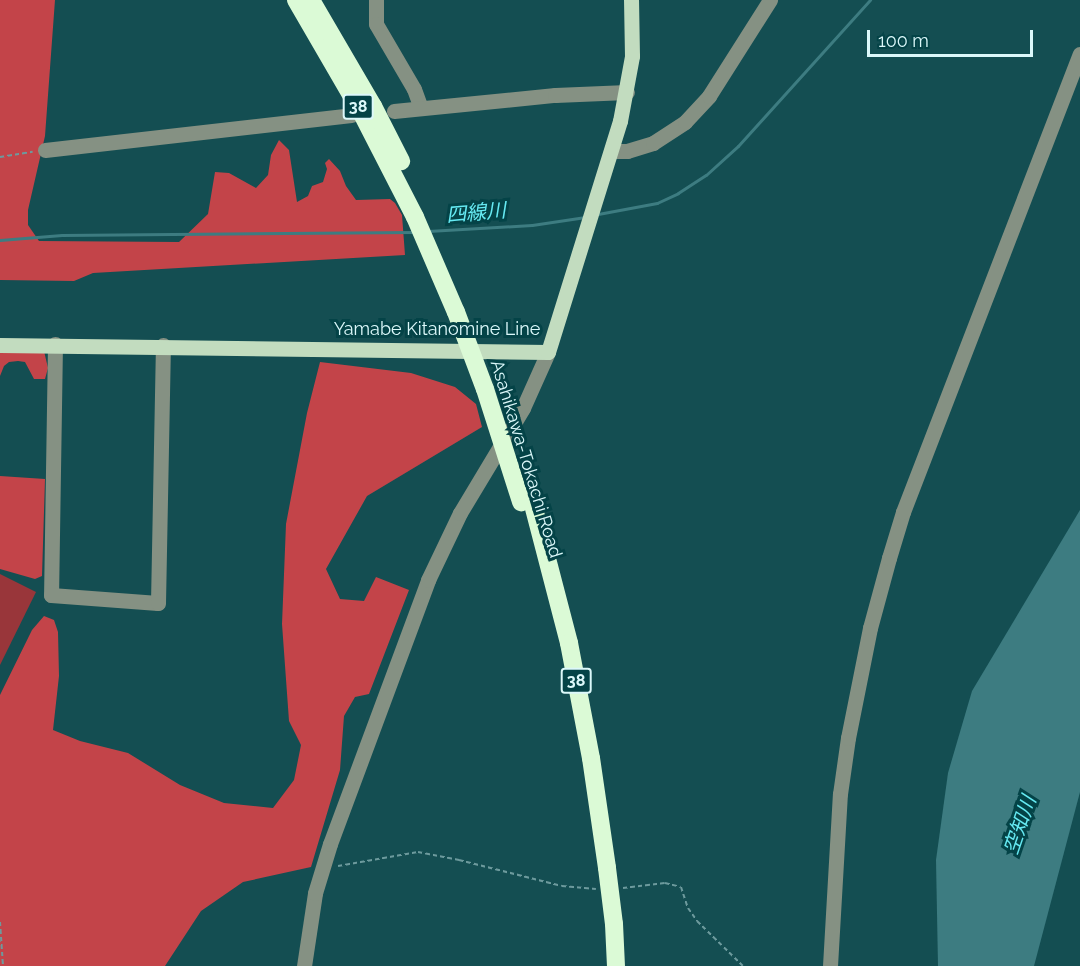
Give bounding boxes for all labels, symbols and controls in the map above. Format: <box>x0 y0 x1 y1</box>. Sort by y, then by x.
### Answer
scale bar <box>870 18 1036 56</box>
text: 100 m <box>878 30 929 51</box>
road number: 38 <box>342 94 374 120</box>
water label: 四線川 <box>445 198 507 228</box>
street label: Yamabe Kitanomine Line <box>334 318 540 340</box>
street label: Asahikawa-Tokachi Road <box>486 357 566 561</box>
road number: 38 <box>560 668 592 694</box>
water label: 空知川 <box>999 793 1041 857</box>

